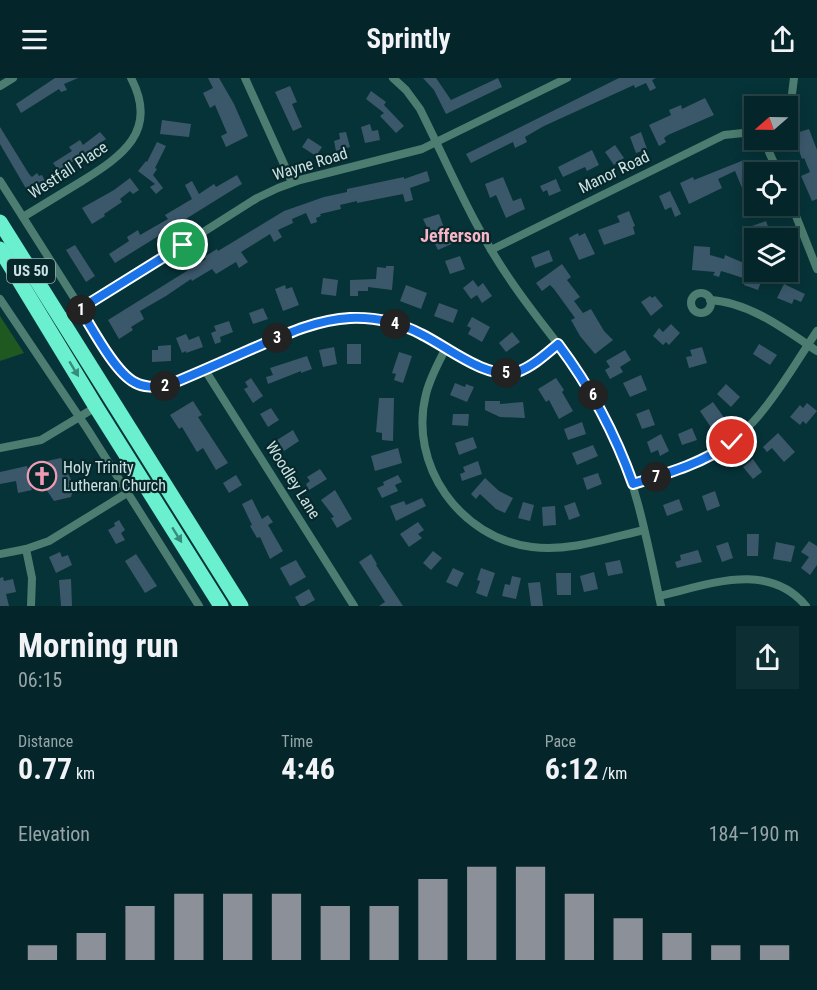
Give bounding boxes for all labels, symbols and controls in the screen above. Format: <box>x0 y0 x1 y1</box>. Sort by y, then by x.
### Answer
icon: menu <box>18 23 51 56</box>
text: Sprintly <box>366 23 451 55</box>
icon: share <box>766 23 799 56</box>
north arrow <box>744 96 798 150</box>
map controls <box>744 96 798 282</box>
street label: Westfall Place <box>25 137 111 203</box>
street label: Wayne Road <box>270 144 350 184</box>
street label: Manor Road <box>576 147 652 197</box>
button: locate <box>744 162 798 216</box>
pin <box>157 219 208 270</box>
district label: Jefferson <box>420 225 490 246</box>
icon: arrive <box>166 228 199 261</box>
button: layers <box>744 228 798 282</box>
road number: US 50 <box>7 259 55 283</box>
pin: 1 <box>66 295 96 325</box>
text: 1 <box>77 300 85 319</box>
pin: 4 <box>380 309 410 339</box>
text: 4 <box>391 314 399 333</box>
pin: 3 <box>262 323 292 353</box>
text: 3 <box>273 328 281 347</box>
pin: 5 <box>491 358 521 388</box>
one-way arrow <box>68 361 78 378</box>
text: 5 <box>502 363 510 382</box>
pin: 2 <box>150 371 180 401</box>
text: 2 <box>161 376 169 395</box>
pin: 6 <box>578 380 608 410</box>
text: 6 <box>589 385 597 404</box>
pin <box>706 416 757 467</box>
icon: check <box>715 425 748 458</box>
street label: Woodley Lane <box>262 438 324 522</box>
place label: Holy Trinity Lutheran Church <box>63 458 166 495</box>
church icon: Holy Trinity Lutheran Church <box>26 460 58 492</box>
pin: 7 <box>641 462 671 492</box>
text: 7 <box>652 467 660 486</box>
one-way arrow <box>171 527 182 543</box>
text: Morning run <box>18 626 179 665</box>
button: share <box>736 626 799 689</box>
text: 06:15 <box>18 668 62 692</box>
text: Distance <box>18 732 73 751</box>
text: Time <box>281 732 313 751</box>
text: Pace <box>545 732 576 751</box>
text: 0.77 <box>18 751 72 786</box>
text: 4:46 <box>281 751 335 786</box>
text: 6:12 <box>545 751 598 786</box>
text: km <box>72 764 95 783</box>
text: /km <box>598 764 627 783</box>
text: Elevation <box>18 822 90 846</box>
text: 184–190 m <box>709 822 799 846</box>

